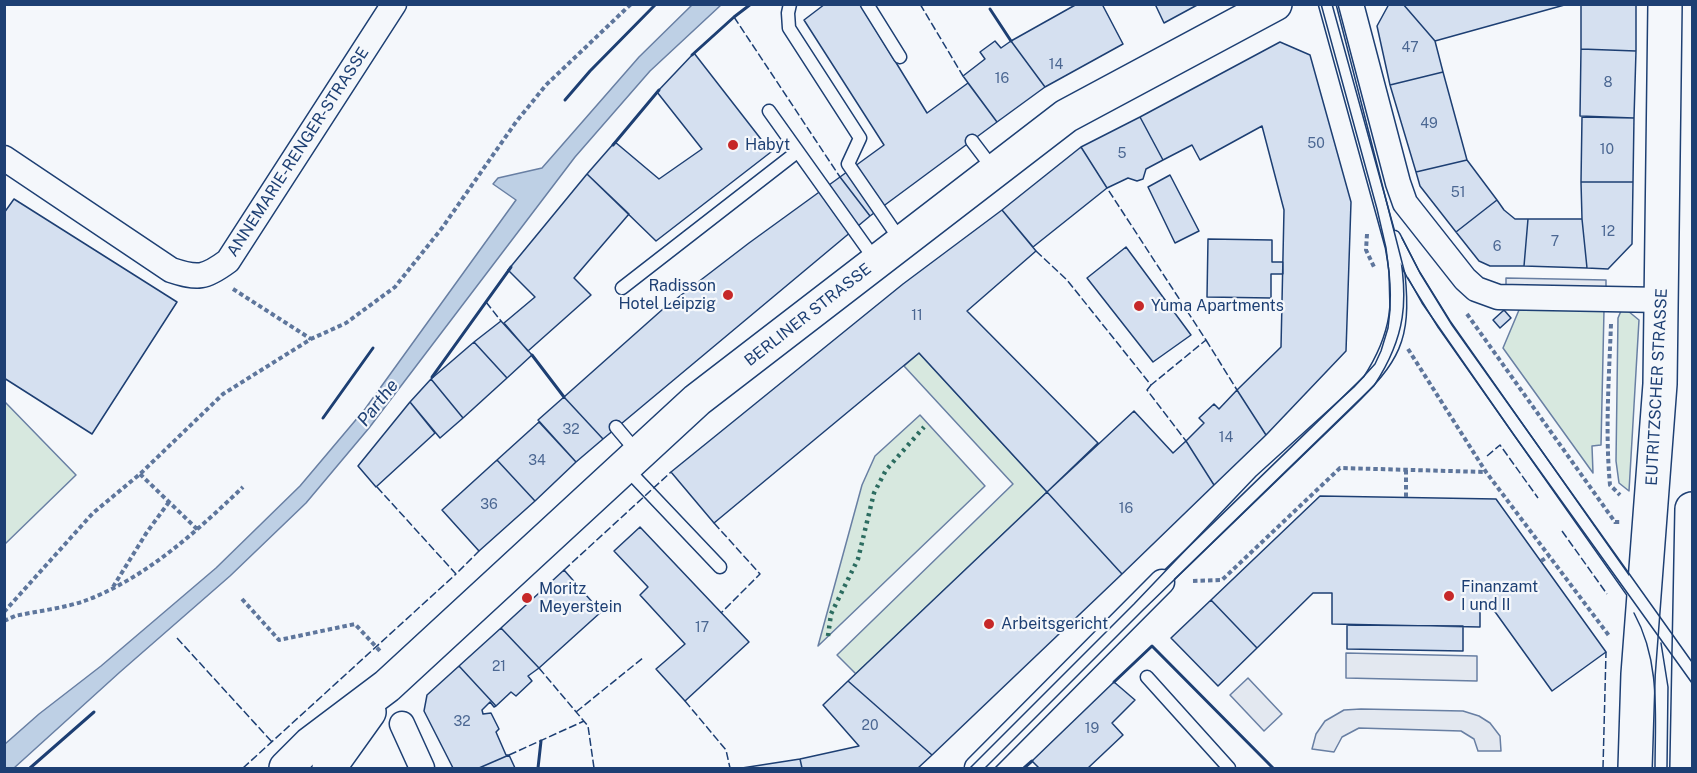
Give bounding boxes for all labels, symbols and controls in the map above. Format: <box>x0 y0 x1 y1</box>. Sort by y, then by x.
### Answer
house number: 47 <box>1401 40 1419 56</box>
street label: ANNEMARIE-RENGER-STRASSE <box>223 44 373 260</box>
house number: 14 <box>1049 57 1063 73</box>
house number: 16 <box>995 71 1009 87</box>
house number: 8 <box>1603 75 1613 91</box>
house number: 49 <box>1420 116 1438 132</box>
place label: Habyt <box>745 135 790 155</box>
house number: 50 <box>1307 136 1325 152</box>
marker: Habyt <box>726 138 740 152</box>
house number: 10 <box>1600 142 1614 158</box>
house number: 5 <box>1118 146 1126 162</box>
house number: 51 <box>1451 185 1465 201</box>
house number: 12 <box>1601 224 1615 240</box>
house number: 7 <box>1551 234 1559 250</box>
house number: 6 <box>1493 239 1501 255</box>
street label: BERLINER STRASSE <box>741 260 875 370</box>
place label: Radisson Hotel Leipzig <box>618 276 716 314</box>
marker: Radisson Hotel Leipzig <box>721 288 735 302</box>
street label: EUTRITZSCHER STRASSE <box>1642 288 1672 486</box>
place label: Yuma Apartments <box>1151 296 1284 316</box>
marker: Yuma Apartments <box>1132 299 1146 313</box>
house number: 11 <box>911 308 923 324</box>
water label: Parthe <box>353 375 403 431</box>
house number: 32 <box>562 422 580 438</box>
house number: 14 <box>1219 430 1233 446</box>
house number: 34 <box>528 453 546 469</box>
house number: 36 <box>480 497 498 513</box>
house number: 16 <box>1119 501 1133 517</box>
place label: Finanzamt I und II <box>1461 577 1538 615</box>
place label: Moritz Meyerstein <box>539 579 622 617</box>
marker: Finanzamt I und II <box>1442 589 1456 603</box>
marker: Moritz Meyerstein <box>520 591 534 605</box>
place label: Arbeitsgericht <box>1001 614 1108 634</box>
marker: Arbeitsgericht <box>982 617 996 631</box>
house number: 17 <box>695 620 709 636</box>
house number: 21 <box>492 659 506 675</box>
house number: 32 <box>453 714 471 730</box>
house number: 20 <box>862 718 878 734</box>
house number: 19 <box>1085 721 1099 737</box>

